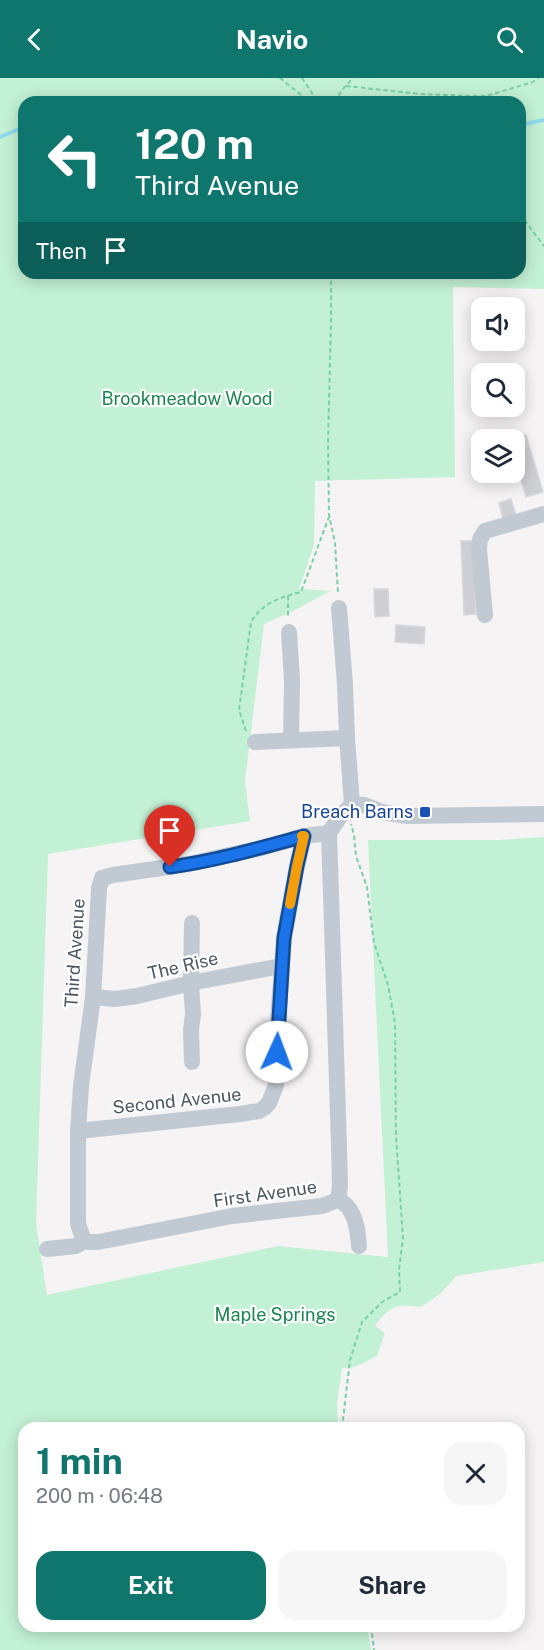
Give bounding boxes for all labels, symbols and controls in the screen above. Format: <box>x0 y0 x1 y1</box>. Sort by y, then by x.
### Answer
icon: back <box>18 23 51 56</box>
text: Navio <box>236 23 308 55</box>
icon: search <box>493 23 526 56</box>
text: 120 m <box>135 119 254 168</box>
icon: left <box>36 120 114 198</box>
text: Third Avenue <box>135 169 299 201</box>
icon: arrive <box>99 234 132 267</box>
text: Then <box>36 238 87 264</box>
map controls <box>471 297 525 483</box>
button: sound <box>471 297 525 351</box>
button: search <box>471 363 525 417</box>
park label: Brookmeadow Wood <box>101 388 273 409</box>
button: layers <box>471 429 525 483</box>
place label: Breach Barns <box>301 801 413 822</box>
pin <box>144 805 195 867</box>
marker: Breach Barns <box>418 805 432 819</box>
icon: arrive <box>153 814 186 847</box>
street label: Third Avenue <box>60 898 89 1008</box>
street label: The Rise <box>146 947 220 984</box>
position arrow <box>245 1020 309 1084</box>
street label: Second Avenue <box>111 1083 242 1118</box>
street label: First Avenue <box>212 1176 318 1211</box>
park label: Maple Springs <box>215 1304 335 1325</box>
text: 1 min <box>36 1440 123 1482</box>
button: close <box>444 1442 507 1505</box>
text: 200 m · 06:48 <box>36 1484 163 1508</box>
button: Exit <box>36 1551 266 1620</box>
button: Share <box>278 1551 507 1620</box>

